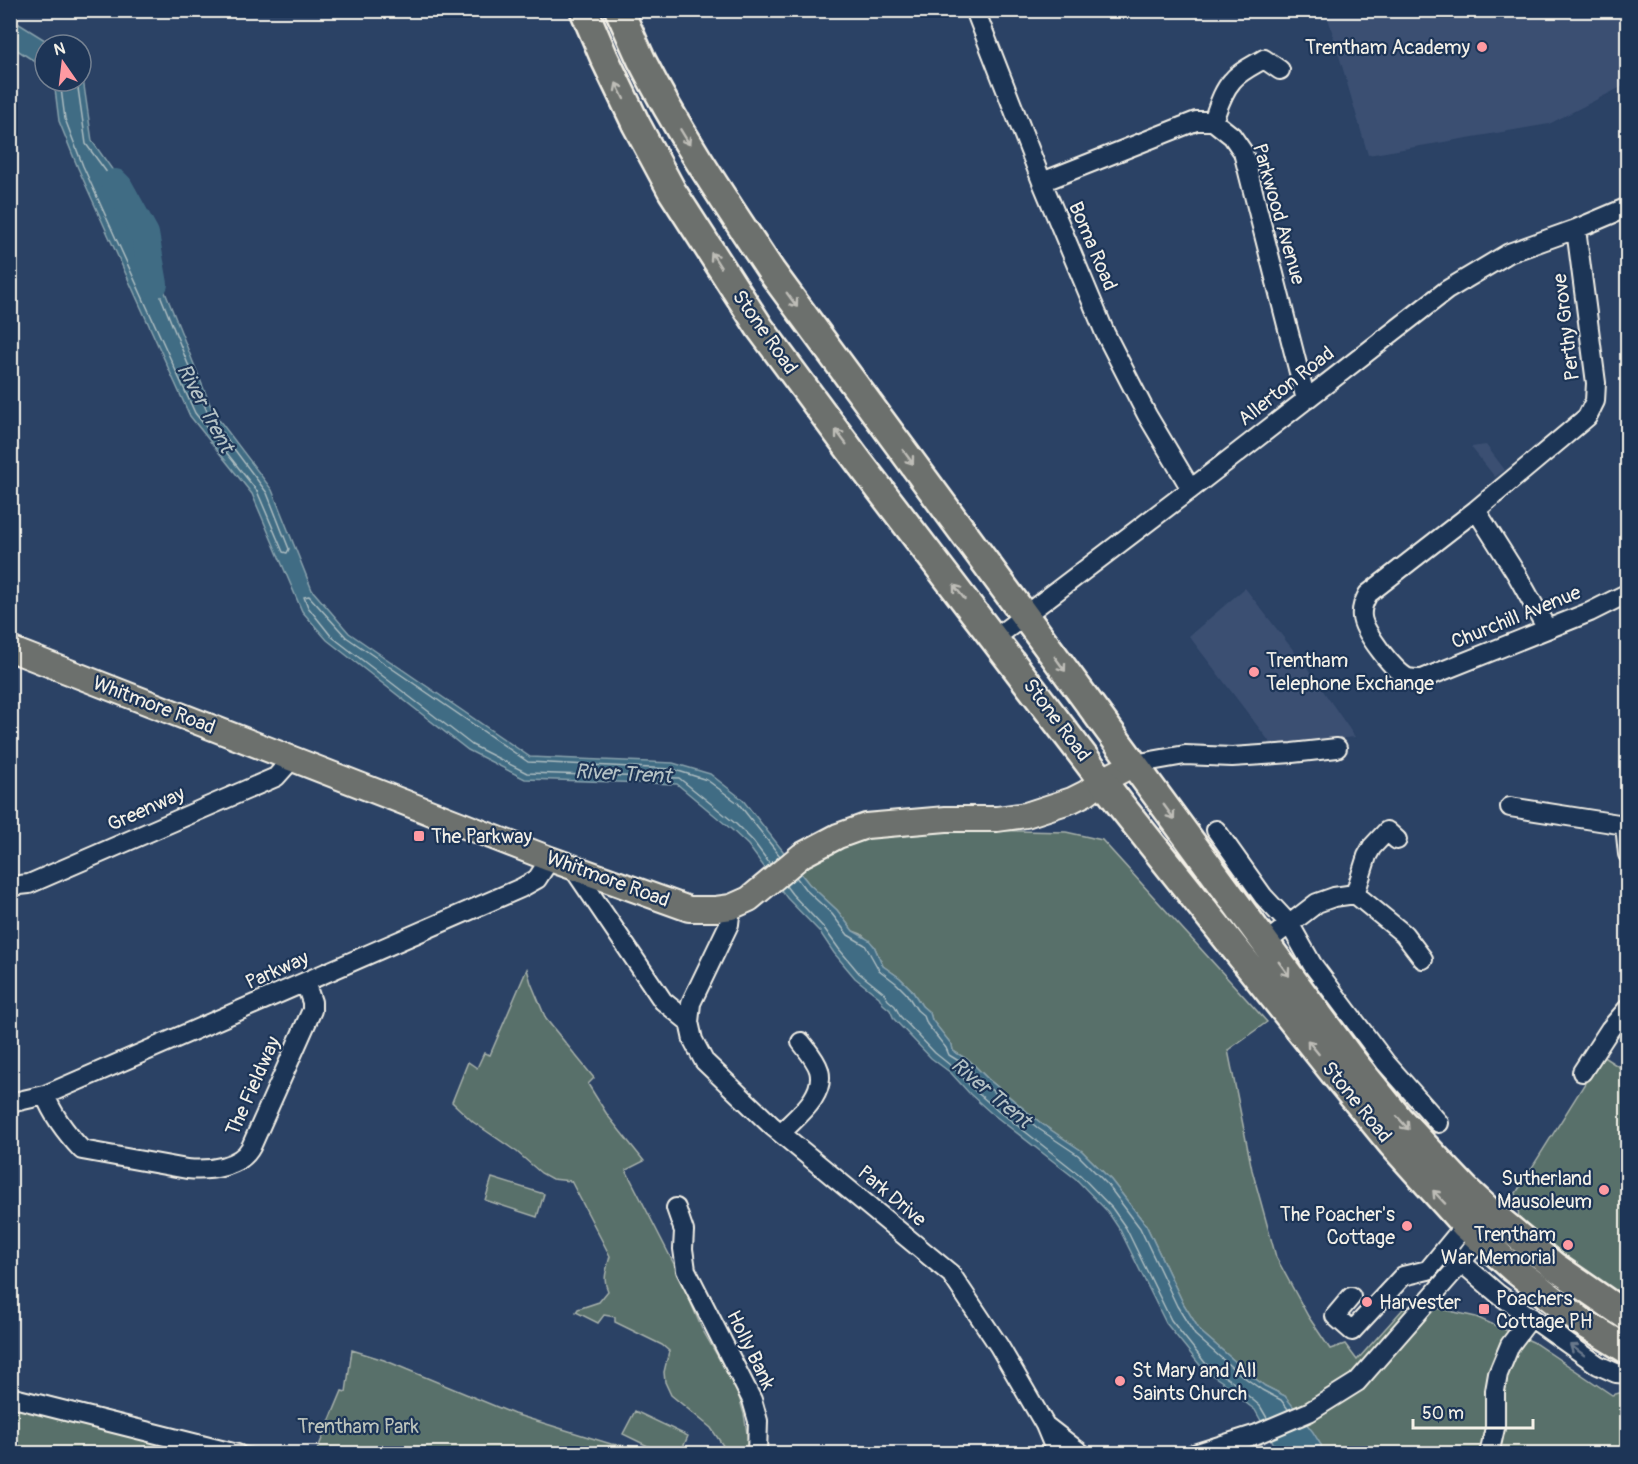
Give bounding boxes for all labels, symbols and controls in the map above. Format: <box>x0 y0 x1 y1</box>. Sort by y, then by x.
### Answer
north arrow <box>33 33 93 93</box>
place label: Trentham Academy <box>1305 35 1470 60</box>
text: N <box>52 38 67 60</box>
marker: Trentham Academy <box>1475 40 1489 54</box>
one-way arrow <box>614 82 626 100</box>
one-way arrow <box>679 128 691 145</box>
street label: Parkwood Avenue <box>1247 141 1311 288</box>
street label: Boma Road <box>1063 198 1123 294</box>
one-way arrow <box>710 252 723 269</box>
street label: Perthy Grove <box>1547 272 1585 382</box>
street label: Stone Road <box>727 285 803 379</box>
one-way arrow <box>786 291 798 307</box>
street label: Allerton Road <box>1233 341 1339 431</box>
water label: River Trent <box>170 359 241 459</box>
one-way arrow <box>834 429 847 445</box>
one-way arrow <box>902 448 914 464</box>
street label: Churchill Avenue <box>1448 580 1585 654</box>
one-way arrow <box>953 584 966 600</box>
place label: Trentham Telephone Exchange <box>1266 648 1434 696</box>
one-way arrow <box>1054 655 1066 671</box>
marker: Trentham Telephone Exchange <box>1247 665 1261 679</box>
street label: Whitmore Road <box>89 670 219 740</box>
street label: Stone Road <box>1018 674 1096 766</box>
water label: River Trent <box>574 758 674 790</box>
street label: Greenway <box>103 781 189 837</box>
one-way arrow <box>1162 803 1175 819</box>
place label: The Parkway <box>431 824 532 849</box>
marker: The Parkway <box>412 829 426 843</box>
street label: Whitmore Road <box>543 845 673 913</box>
street label: Parkway <box>242 945 313 995</box>
one-way arrow <box>1278 960 1290 976</box>
street label: The Fieldway <box>220 1032 286 1140</box>
one-way arrow <box>1307 1040 1320 1056</box>
water label: River Trent <box>945 1052 1039 1136</box>
street label: Stone Road <box>1317 1056 1397 1148</box>
one-way arrow <box>1396 1115 1410 1130</box>
street label: Park Drive <box>853 1160 932 1232</box>
place label: Sutherland Mausoleum <box>1497 1166 1592 1214</box>
marker: Sutherland Mausoleum <box>1597 1183 1611 1197</box>
one-way arrow <box>1431 1189 1446 1204</box>
place label: The Poacher's Cottage <box>1280 1202 1395 1250</box>
marker: The Poacher's Cottage <box>1400 1219 1414 1233</box>
place label: Trentham War Memorial <box>1441 1222 1556 1270</box>
marker: Trentham War Memorial <box>1561 1238 1575 1252</box>
place label: Poachers Cottage PH <box>1496 1286 1592 1334</box>
place label: Harvester <box>1379 1290 1461 1315</box>
marker: Harvester <box>1360 1295 1374 1309</box>
marker: Poachers Cottage PH <box>1477 1302 1491 1316</box>
street label: Holly Bank <box>721 1306 781 1394</box>
one-way arrow <box>1570 1344 1586 1356</box>
place label: St Mary and All Saints Church <box>1132 1358 1256 1406</box>
marker: St Mary and All Saints Church <box>1113 1374 1127 1388</box>
scale bar <box>1413 1392 1533 1430</box>
text: 50 m <box>1422 1402 1464 1425</box>
park label: Trentham Park <box>297 1414 419 1439</box>

